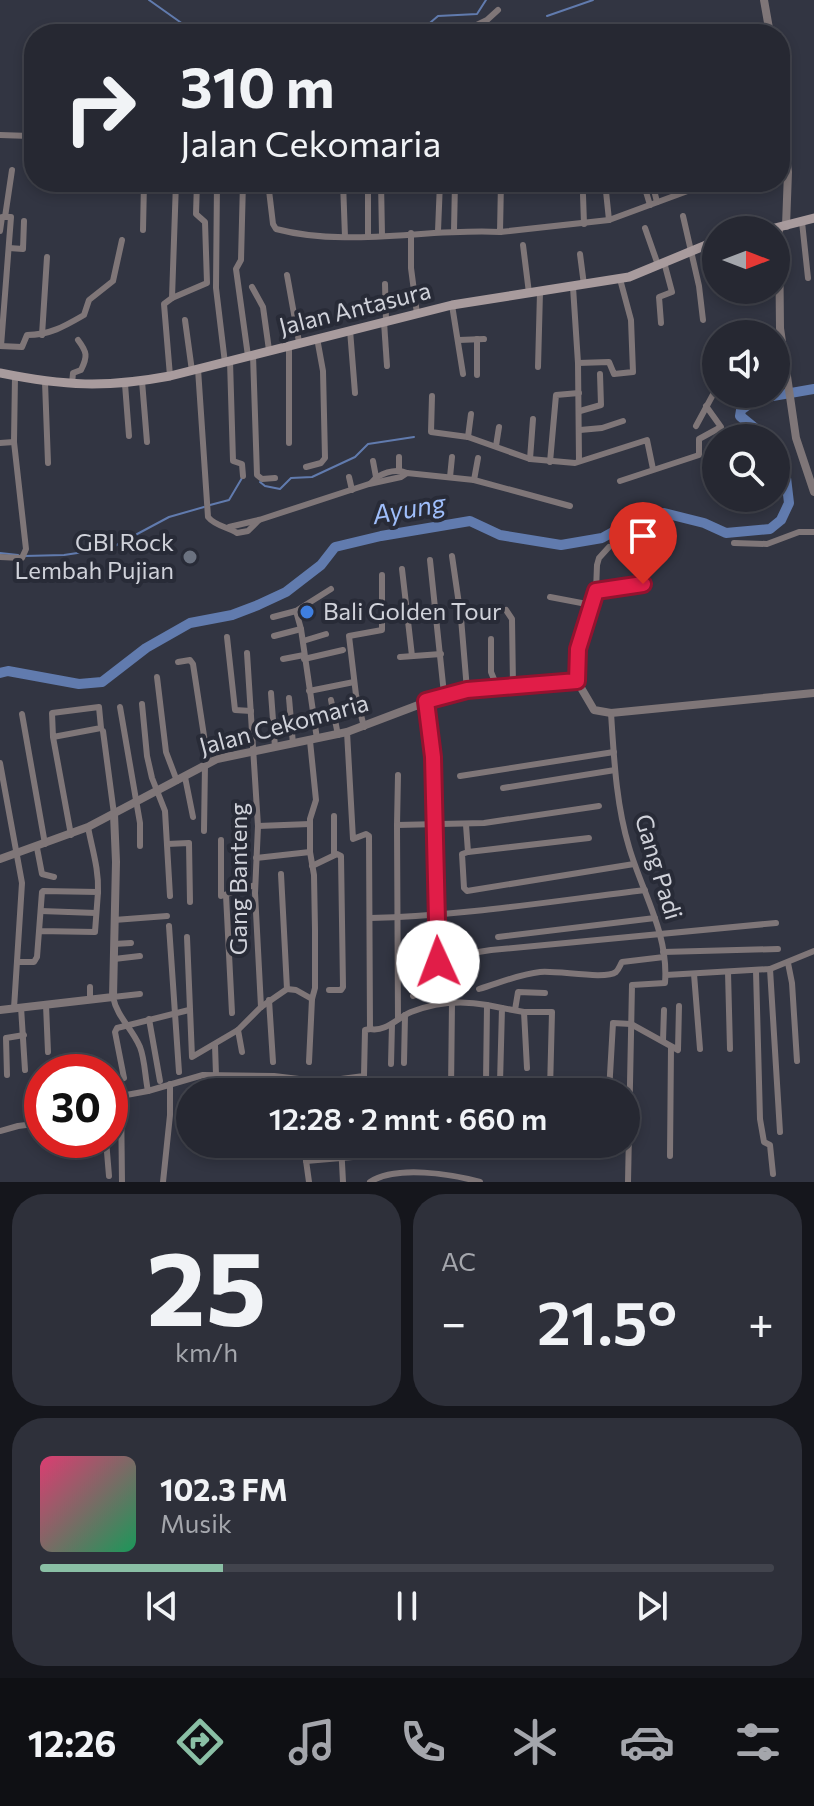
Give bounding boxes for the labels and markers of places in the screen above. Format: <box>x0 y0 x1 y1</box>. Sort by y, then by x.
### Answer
pin <box>609 502 677 584</box>
place label: GBI Rock Lembah Pujian <box>15 527 174 584</box>
marker: GBI Rock Lembah Pujian <box>181 548 199 566</box>
place label: Bali Golden Tour <box>323 596 502 625</box>
marker: Bali Golden Tour <box>298 603 316 621</box>

